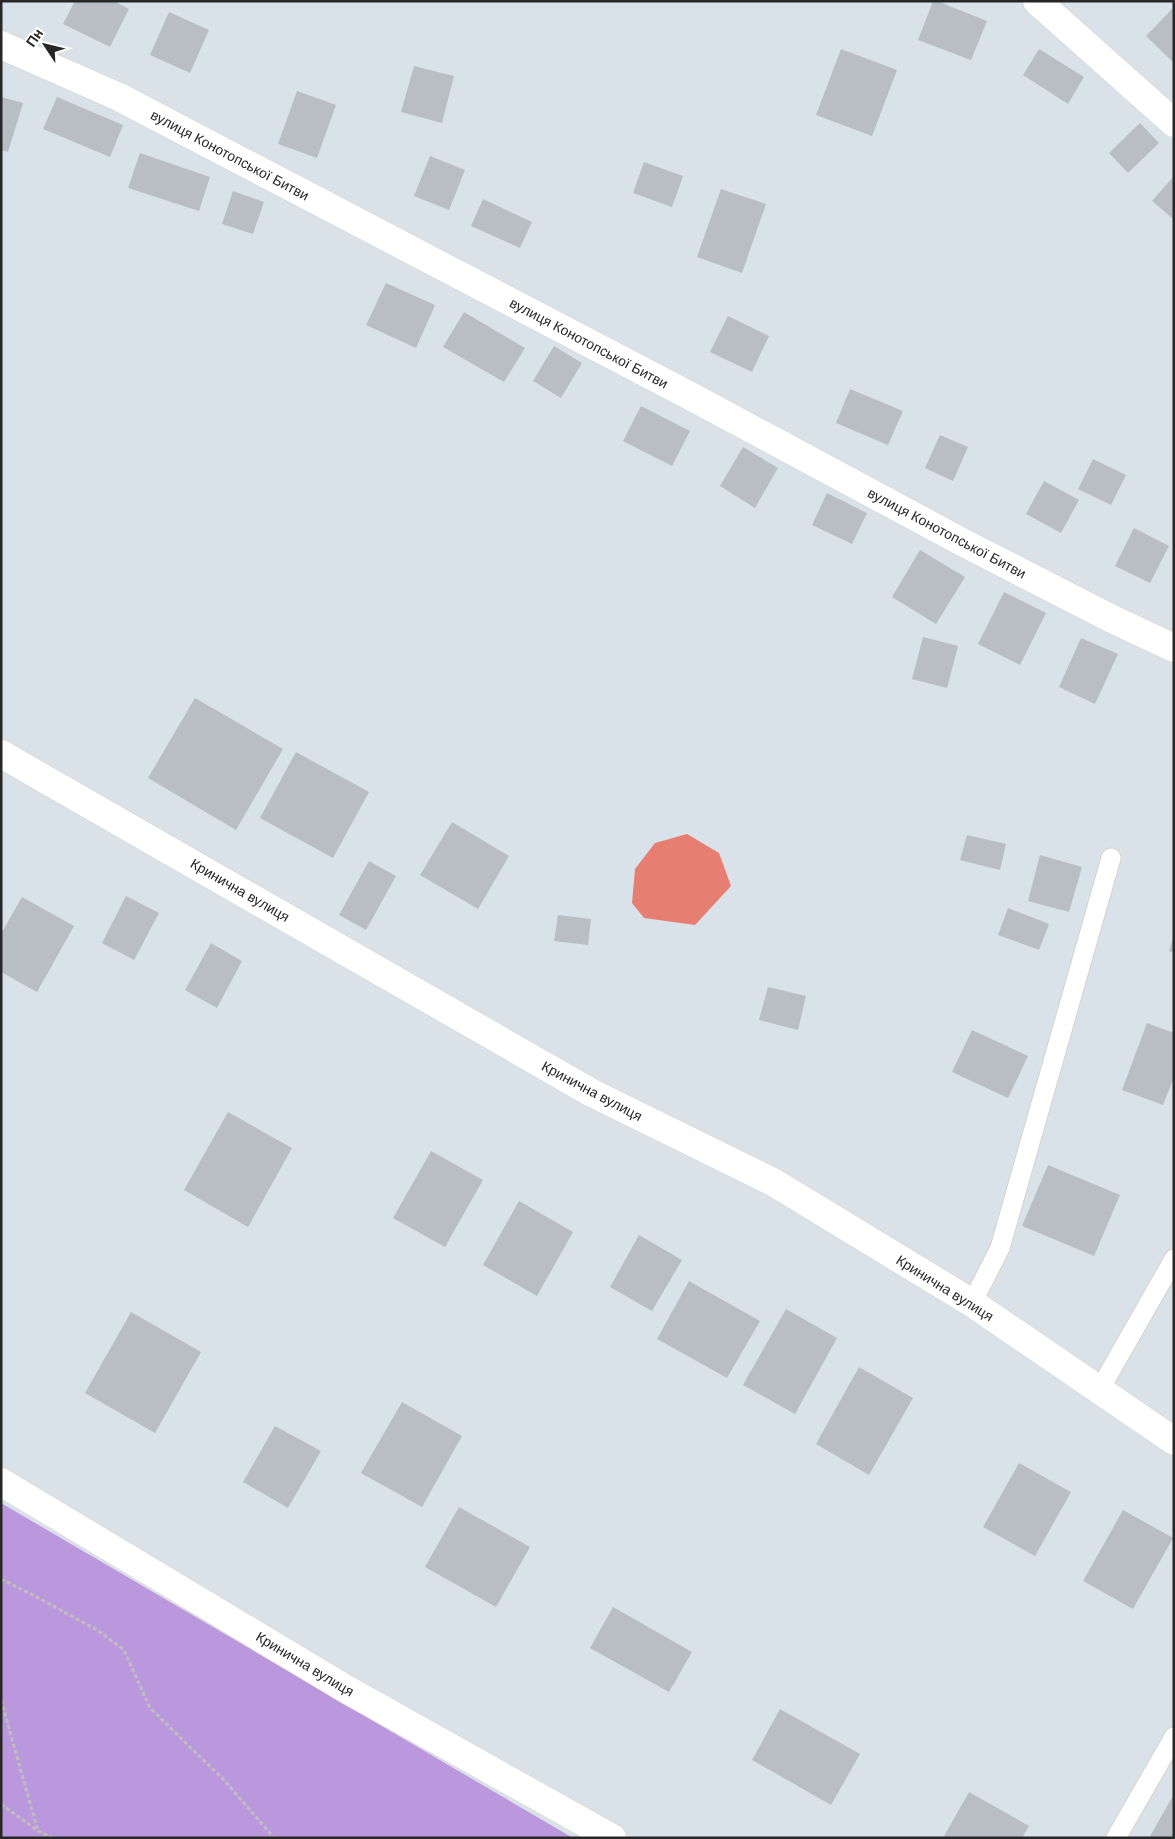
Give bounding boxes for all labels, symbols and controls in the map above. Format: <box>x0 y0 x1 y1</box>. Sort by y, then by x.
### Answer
north arrow <box>20 20 70 70</box>
text: Пн <box>22 25 46 50</box>
street label: вулиця Конотопської Битви <box>148 106 312 204</box>
street label: вулиця Конотопської Битви <box>507 294 671 392</box>
street label: вулиця Конотопської Битви <box>865 484 1029 582</box>
street label: Кринична вулиця <box>188 855 292 925</box>
street label: Кринична вулиця <box>539 1058 645 1124</box>
street label: Кринична вулиця <box>894 1252 996 1324</box>
street label: Кринична вулиця <box>253 1628 357 1700</box>

